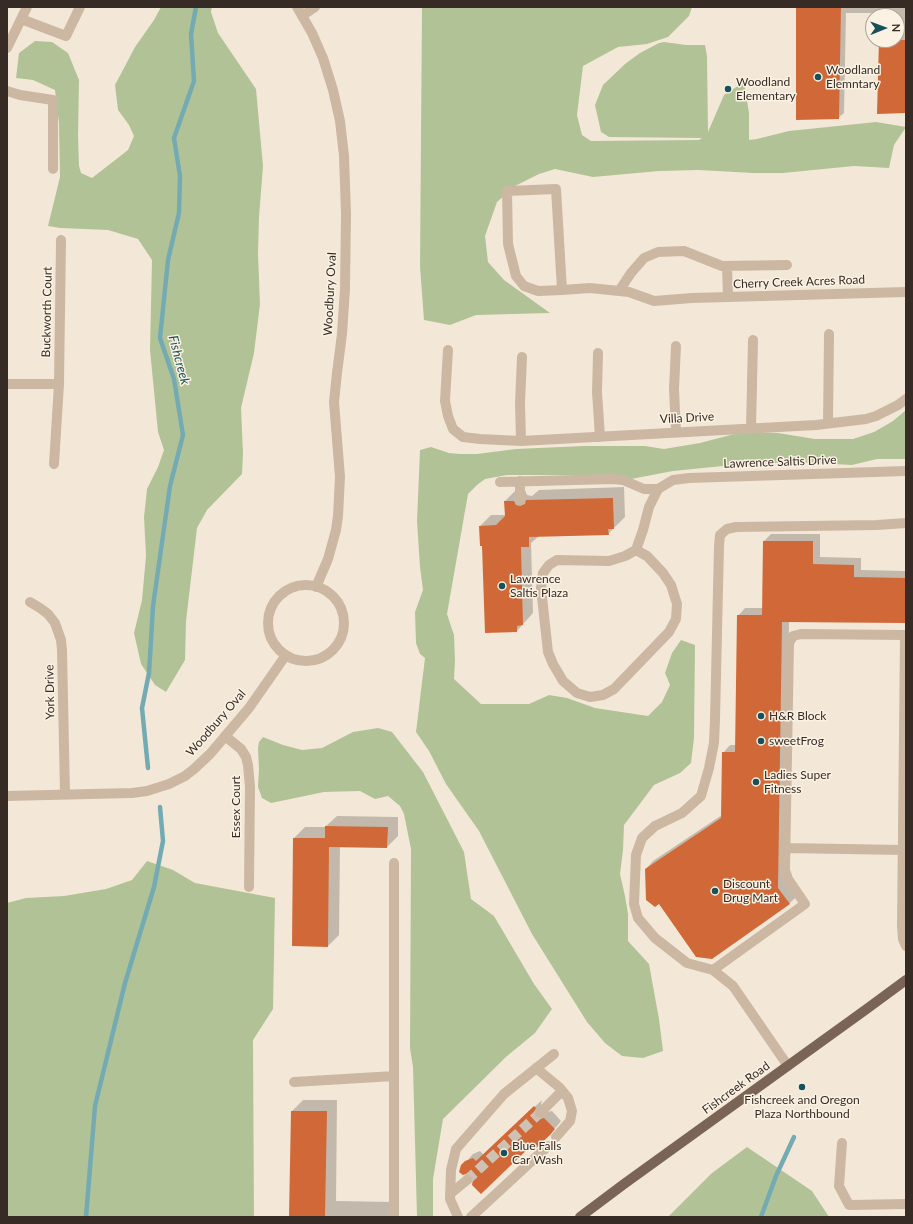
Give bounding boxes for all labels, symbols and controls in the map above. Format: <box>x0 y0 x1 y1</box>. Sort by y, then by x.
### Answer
north arrow <box>865 8 905 48</box>
text: N <box>890 23 903 32</box>
place label: Woodland Elemntary <box>826 63 880 91</box>
marker: Woodland Elemntary <box>813 72 823 82</box>
place label: Woodland Elementary <box>736 75 796 103</box>
marker: Woodland Elementary <box>723 84 733 94</box>
street label: Woodbury Oval <box>321 252 339 336</box>
street label: Buckworth Court <box>39 266 55 358</box>
street label: Cherry Creek Acres Road <box>733 273 865 291</box>
water label: Fishcreek <box>165 334 193 386</box>
street label: Villa Drive <box>660 409 714 427</box>
street label: Lawrence Saltis Drive <box>723 453 837 471</box>
place label: Lawrence Saltis Plaza <box>510 572 568 600</box>
marker: Lawrence Saltis Plaza <box>497 581 507 591</box>
street label: York Drive <box>42 664 58 720</box>
street label: Woodbury Oval <box>183 687 249 759</box>
place label: H&R Block <box>769 709 826 723</box>
marker: H&R Block <box>756 711 766 721</box>
place label: sweetFrog <box>769 734 824 748</box>
marker: sweetFrog <box>756 736 766 746</box>
place label: Ladies Super Fitness <box>764 768 831 796</box>
street label: Essex Court <box>229 776 243 838</box>
marker: Ladies Super Fitness <box>751 777 761 787</box>
place label: Discount Drug Mart <box>723 877 778 905</box>
marker: Discount Drug Mart <box>710 886 720 896</box>
street label: Fishcreek Road <box>699 1059 773 1117</box>
marker: Fishcreek and Oregon Plaza Northbound <box>797 1082 807 1092</box>
place label: Fishcreek and Oregon Plaza Northbound <box>744 1093 860 1121</box>
place label: Blue Falls Car Wash <box>512 1139 563 1167</box>
marker: Blue Falls Car Wash <box>499 1148 509 1158</box>

